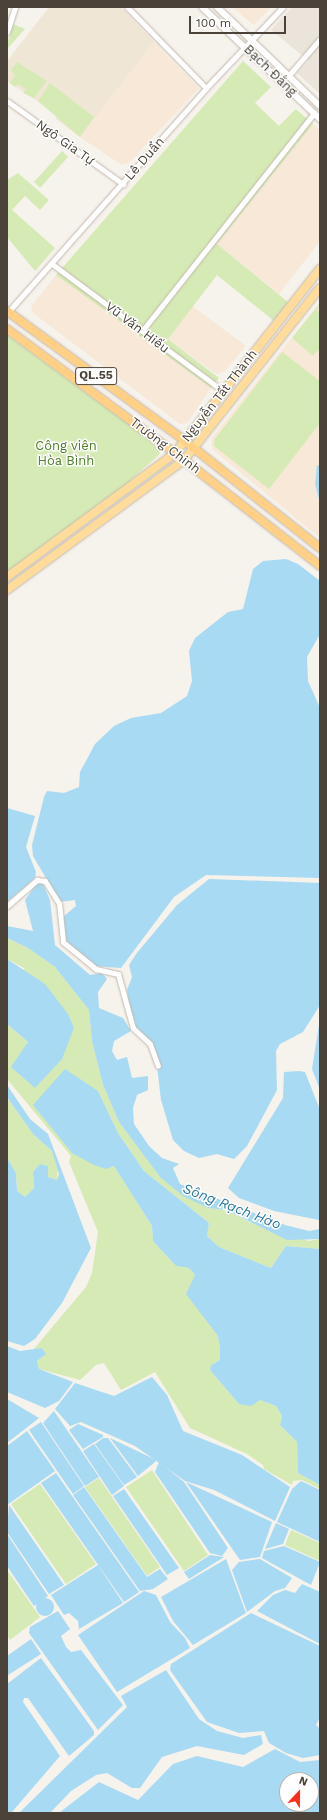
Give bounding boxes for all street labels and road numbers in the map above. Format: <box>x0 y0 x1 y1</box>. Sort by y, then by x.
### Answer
street label: Bạch Đằng <box>240 42 300 100</box>
street label: Ngô Gia Tự <box>33 117 97 169</box>
street label: Lê Duẩn <box>122 134 168 184</box>
street label: Vũ Văn Hiếu <box>102 299 172 357</box>
street label: Nguyễn Tất Thành <box>179 346 261 446</box>
road number: QL.55 <box>75 366 117 386</box>
street label: Trường Chinh <box>127 414 203 478</box>

